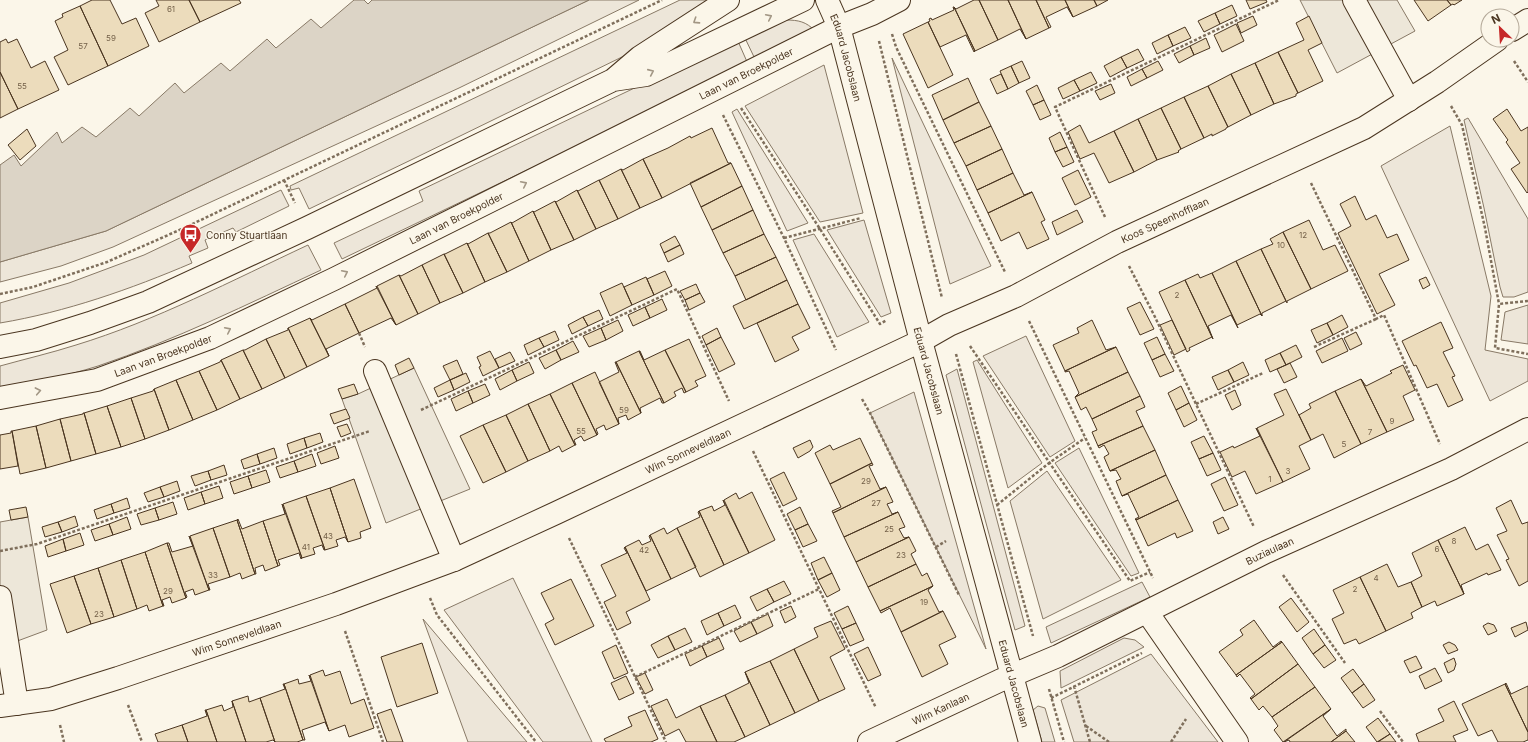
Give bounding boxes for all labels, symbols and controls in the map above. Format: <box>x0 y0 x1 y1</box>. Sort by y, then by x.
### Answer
house number: 61 <box>167 4 175 14</box>
north arrow <box>1480 8 1520 48</box>
text: N <box>1489 11 1503 27</box>
street label: Eduard Jacobslaan <box>828 12 864 103</box>
one-way arrow <box>764 14 772 21</box>
one-way arrow <box>693 16 700 23</box>
house number: 59 <box>106 33 116 43</box>
house number: 57 <box>78 41 88 51</box>
street label: Laan van Broekpolder <box>697 45 795 102</box>
one-way arrow <box>647 69 654 77</box>
house number: 55 <box>17 81 27 91</box>
one-way arrow <box>520 181 527 189</box>
street label: Laan van Broekpolder <box>407 190 505 247</box>
street label: Koos Speenhofflaan <box>1119 195 1210 245</box>
bus stop icon: Conny Stuartlaan <box>177 222 203 255</box>
place label: Conny Stuartlaan <box>206 229 287 241</box>
house number: 12 <box>1299 230 1307 240</box>
house number: 10 <box>1277 240 1285 250</box>
one-way arrow <box>341 270 348 278</box>
house number: 2 <box>1175 290 1180 300</box>
street label: Eduard Jacobslaan <box>912 326 947 416</box>
one-way arrow <box>224 327 231 335</box>
street label: Laan van Broekpolder <box>112 332 214 379</box>
one-way arrow <box>35 387 41 396</box>
house number: 59 <box>619 405 629 415</box>
house number: 9 <box>1390 416 1395 426</box>
house number: 55 <box>576 426 586 436</box>
street label: Wim Sonneveldlaan <box>643 426 733 476</box>
house number: 7 <box>1368 427 1373 437</box>
house number: 5 <box>1342 439 1347 449</box>
house number: 3 <box>1286 466 1291 476</box>
house number: 1 <box>1268 474 1272 484</box>
house number: 29 <box>861 476 871 486</box>
house number: 27 <box>871 498 881 508</box>
house number: 25 <box>884 524 894 534</box>
house number: 43 <box>323 531 333 541</box>
street label: Buziaulaan <box>1244 534 1295 567</box>
house number: 8 <box>1452 536 1457 546</box>
house number: 41 <box>302 542 310 552</box>
house number: 6 <box>1435 544 1440 554</box>
house number: 42 <box>639 545 649 555</box>
house number: 23 <box>896 550 906 560</box>
house number: 33 <box>208 570 218 580</box>
house number: 4 <box>1373 573 1379 583</box>
house number: 2 <box>1353 584 1358 594</box>
house number: 29 <box>163 586 173 596</box>
house number: 19 <box>920 597 928 607</box>
house number: 23 <box>94 609 104 619</box>
street label: Wim Sonneveldlaan <box>191 617 283 658</box>
street label: Eduard Jacobslaan <box>996 638 1032 729</box>
street label: Wim Kanlaan <box>910 690 971 727</box>

